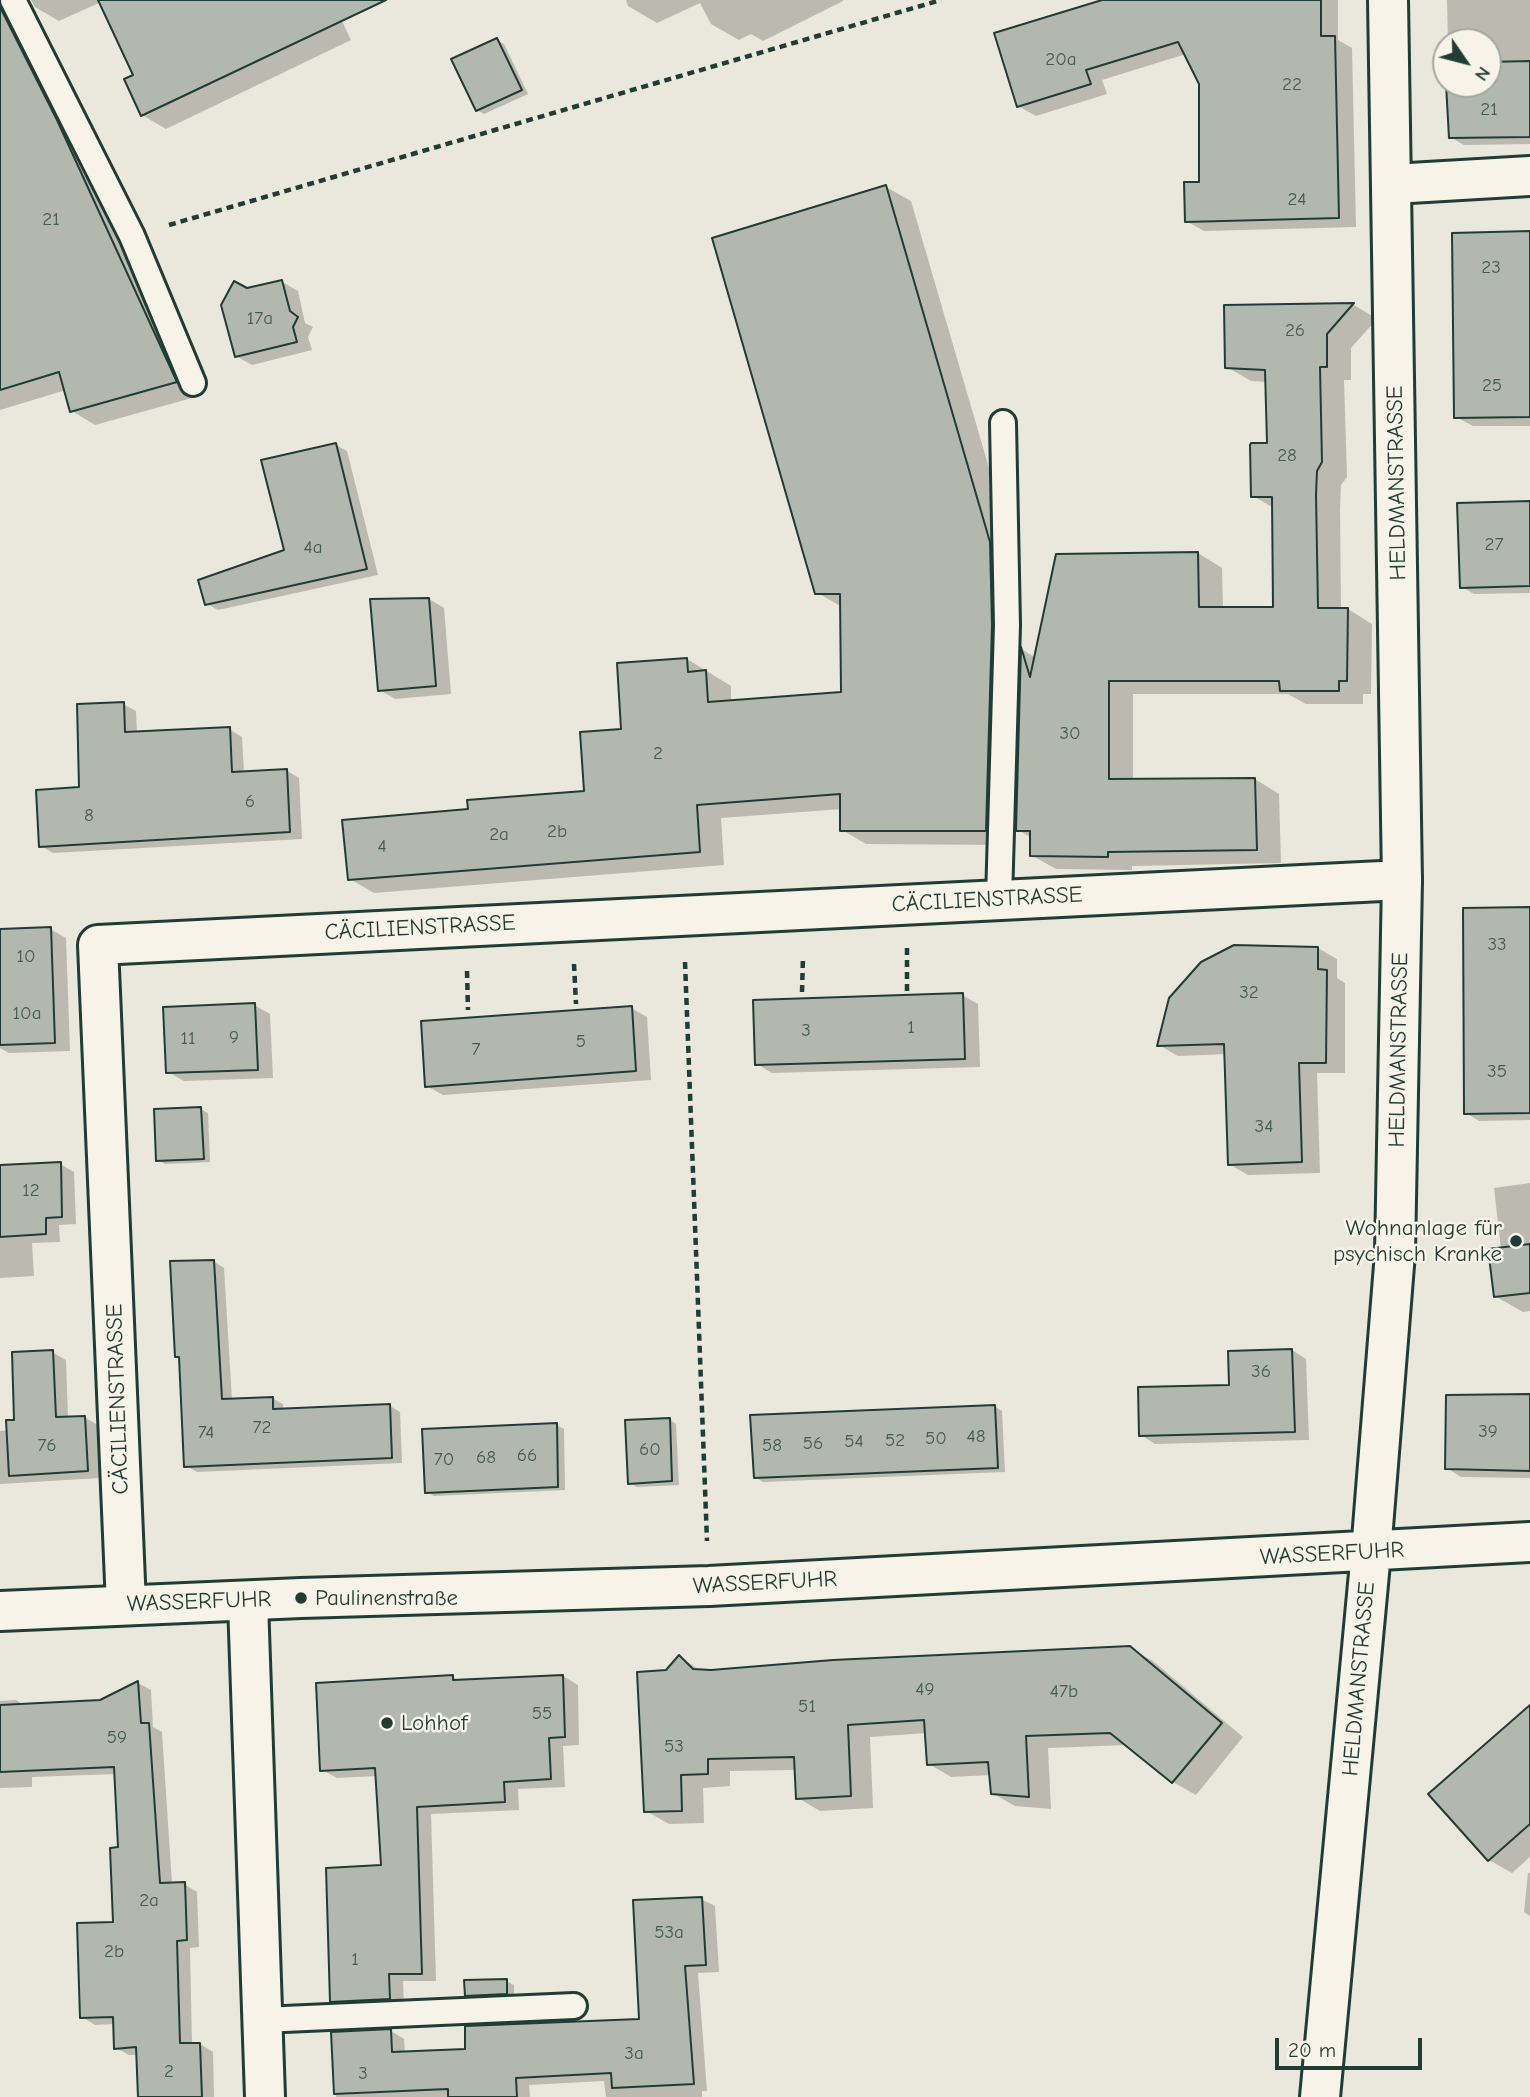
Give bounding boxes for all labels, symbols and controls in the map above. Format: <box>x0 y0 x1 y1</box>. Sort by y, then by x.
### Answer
north arrow <box>1432 28 1502 98</box>
house number: 20a <box>1045 49 1077 71</box>
text: N <box>1470 63 1495 85</box>
house number: 22 <box>1282 74 1302 96</box>
house number: 21 <box>1480 99 1498 121</box>
house number: 24 <box>1287 189 1307 211</box>
house number: 21 <box>42 209 60 231</box>
house number: 23 <box>1481 257 1501 279</box>
house number: 17a <box>247 308 273 330</box>
house number: 26 <box>1285 320 1305 342</box>
house number: 25 <box>1482 375 1502 397</box>
street label: HELDMANSTRASSE <box>1381 385 1413 581</box>
house number: 28 <box>1277 445 1297 467</box>
house number: 27 <box>1485 534 1503 556</box>
house number: 4a <box>304 537 322 559</box>
house number: 30 <box>1059 723 1081 745</box>
house number: 2 <box>653 743 663 765</box>
house number: 6 <box>245 791 255 813</box>
house number: 8 <box>84 805 94 827</box>
house number: 2b <box>547 821 567 843</box>
house number: 2a <box>489 824 509 846</box>
house number: 4 <box>377 836 387 858</box>
street label: CÄCILIENSTRASSE <box>891 881 1083 919</box>
street label: CÄCILIENSTRASSE <box>324 909 516 947</box>
house number: 33 <box>1487 934 1507 956</box>
house number: 10 <box>16 946 36 968</box>
street label: HELDMANSTRASSE <box>1383 952 1415 1148</box>
house number: 32 <box>1239 982 1259 1004</box>
house number: 10a <box>13 1003 41 1025</box>
house number: 1 <box>907 1017 915 1039</box>
house number: 3 <box>801 1020 811 1042</box>
house number: 9 <box>229 1027 239 1049</box>
house number: 11 <box>180 1028 196 1050</box>
house number: 5 <box>576 1031 586 1053</box>
house number: 7 <box>472 1039 480 1061</box>
house number: 35 <box>1487 1061 1507 1083</box>
house number: 34 <box>1255 1116 1273 1138</box>
house number: 12 <box>22 1180 40 1202</box>
place label: Wohnanlage für psychisch Kranke <box>1333 1214 1502 1268</box>
marker: Wohnanlage für psychisch Kranke <box>1508 1233 1524 1249</box>
street label: CÄCILIENSTRASSE <box>101 1303 135 1495</box>
house number: 36 <box>1251 1361 1271 1383</box>
house number: 72 <box>253 1417 271 1439</box>
house number: 39 <box>1478 1421 1498 1443</box>
house number: 74 <box>198 1422 214 1444</box>
house number: 48 <box>967 1426 985 1448</box>
house number: 50 <box>925 1428 947 1450</box>
house number: 52 <box>885 1430 905 1452</box>
house number: 54 <box>844 1431 864 1453</box>
house number: 56 <box>803 1433 823 1455</box>
house number: 76 <box>37 1435 57 1457</box>
house number: 58 <box>762 1435 782 1457</box>
house number: 60 <box>639 1439 661 1461</box>
house number: 66 <box>517 1445 537 1467</box>
house number: 68 <box>476 1447 496 1469</box>
house number: 70 <box>434 1449 454 1471</box>
street label: WASSERFUHR <box>1259 1536 1405 1572</box>
street label: WASSERFUHR <box>692 1565 838 1601</box>
street label: HELDMANSTRASSE <box>1337 1581 1381 1777</box>
place label: Paulinenstraße <box>315 1584 458 1612</box>
street label: WASSERFUHR <box>126 1586 272 1618</box>
marker: Paulinenstraße <box>293 1590 309 1606</box>
house number: 49 <box>915 1679 935 1701</box>
house number: 47b <box>1050 1681 1078 1703</box>
house number: 51 <box>798 1696 816 1718</box>
house number: 55 <box>532 1703 552 1725</box>
place label: Lohhof <box>401 1709 467 1737</box>
marker: Lohhof <box>379 1715 395 1731</box>
house number: 59 <box>107 1727 127 1749</box>
house number: 53 <box>664 1736 684 1758</box>
house number: 2a <box>139 1890 159 1912</box>
house number: 53a <box>654 1922 684 1944</box>
house number: 2b <box>104 1941 124 1963</box>
house number: 1 <box>351 1949 359 1971</box>
scale bar <box>1278 2024 1425 2068</box>
text: 20 m <box>1288 2038 1336 2062</box>
house number: 3a <box>624 2043 644 2065</box>
house number: 2 <box>164 2061 174 2083</box>
house number: 3 <box>358 2063 368 2085</box>

